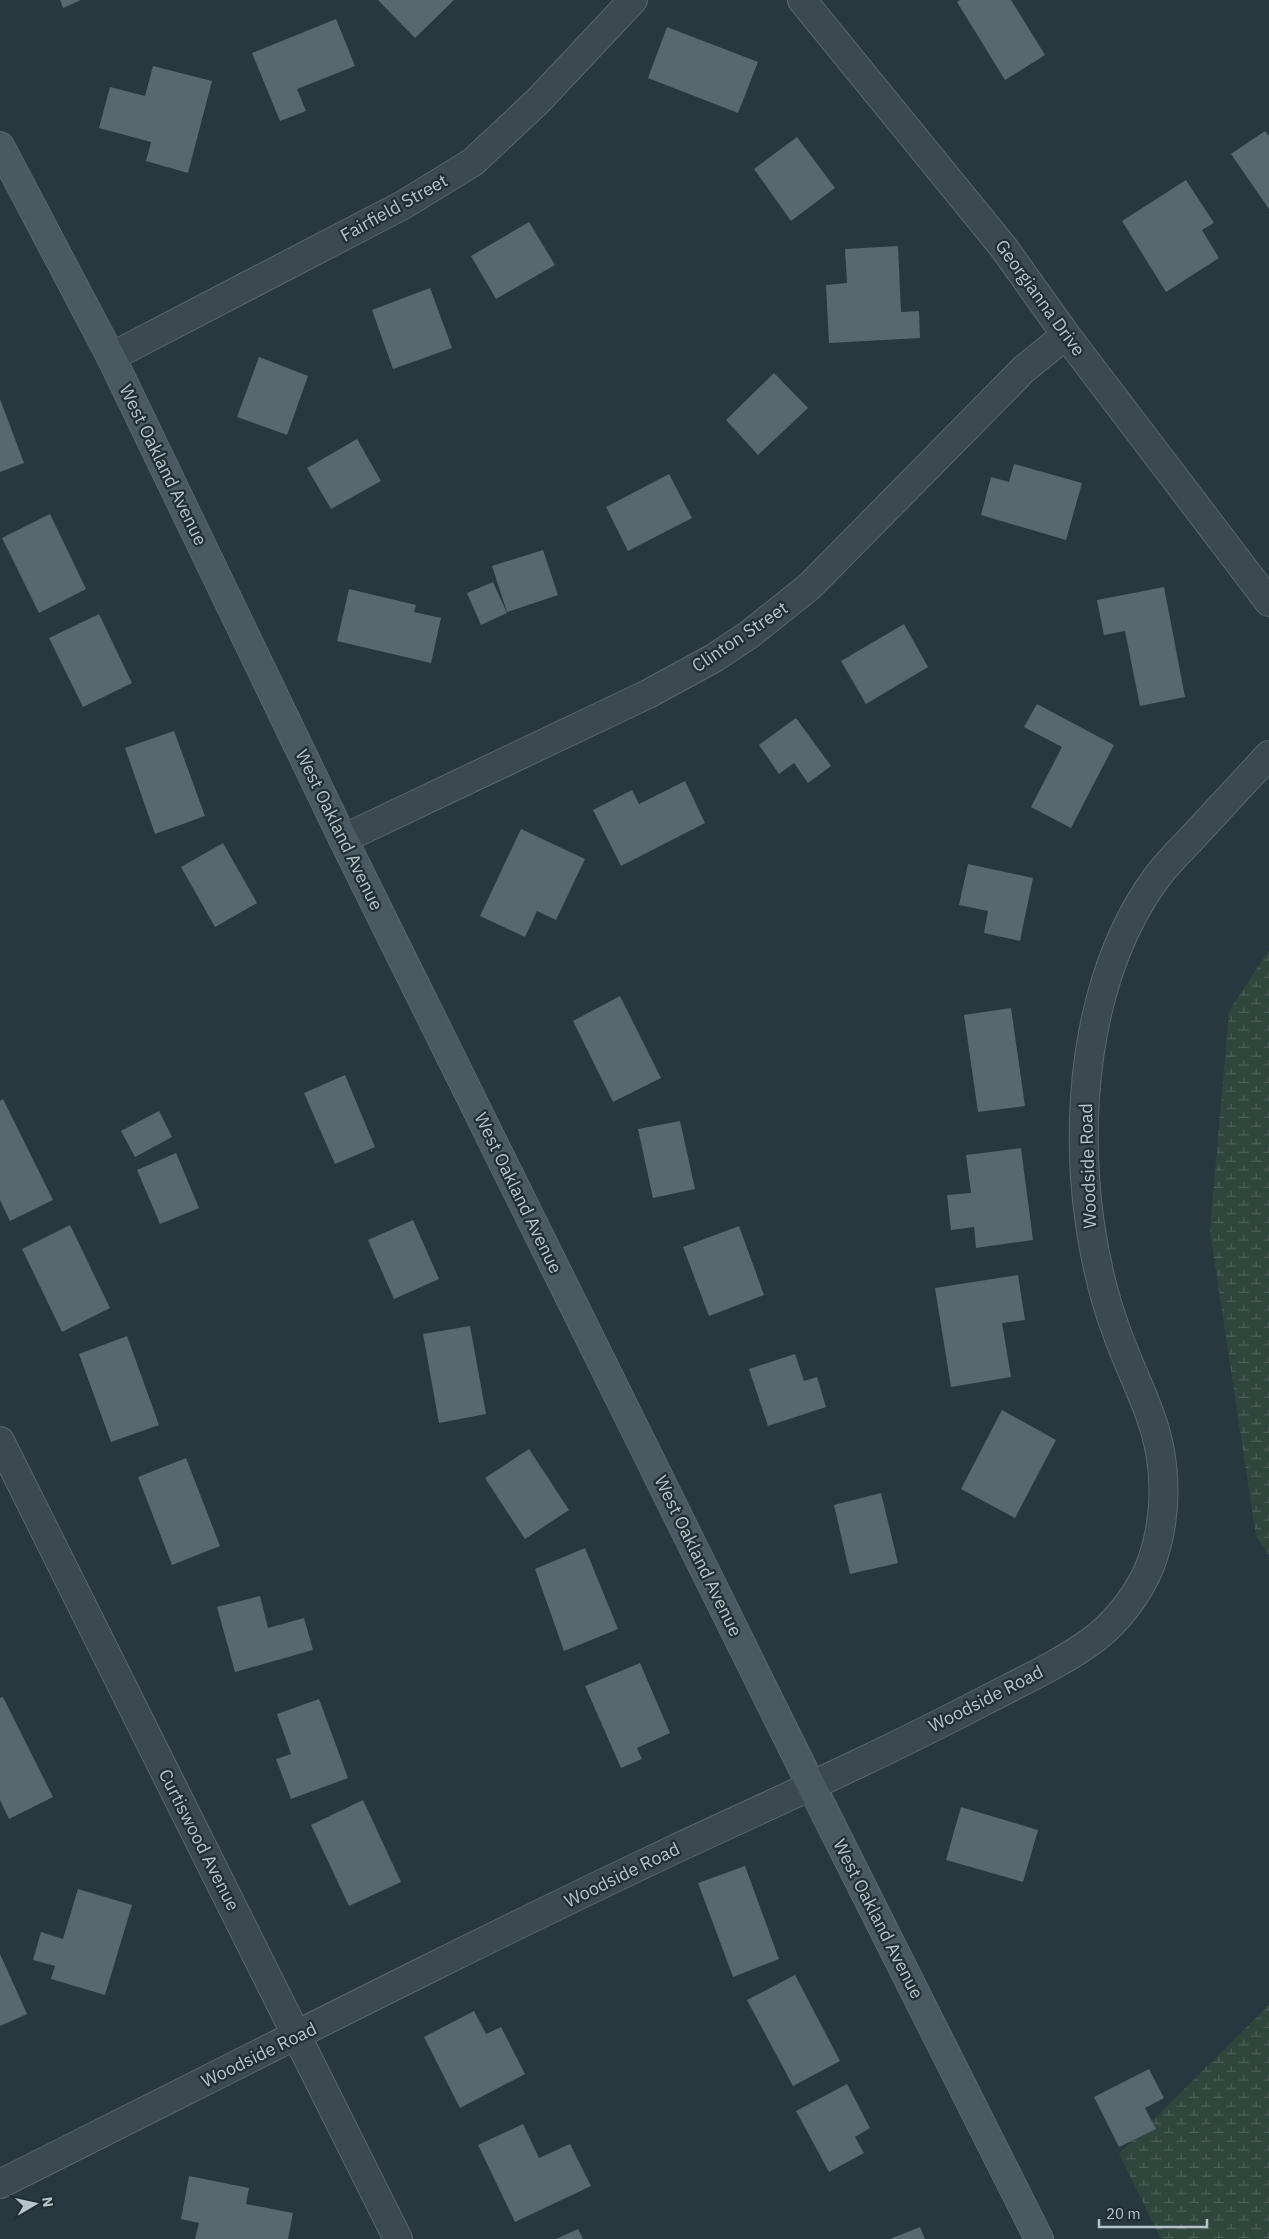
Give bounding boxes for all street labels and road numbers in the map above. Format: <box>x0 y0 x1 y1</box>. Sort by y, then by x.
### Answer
street label: Fairfield Street <box>336 169 451 247</box>
street label: Georgianna Drive <box>990 235 1090 361</box>
street label: West Oakland Avenue <box>114 381 212 549</box>
street label: Clinton Street <box>687 596 792 677</box>
street label: West Oakland Avenue <box>290 746 388 914</box>
street label: Woodside Road <box>1074 1103 1101 1229</box>
street label: West Oakland Avenue <box>469 1109 567 1277</box>
street label: West Oakland Avenue <box>649 1472 747 1640</box>
street label: Woodside Road <box>925 1660 1047 1737</box>
street label: Curtiswood Avenue <box>154 1765 245 1915</box>
street label: West Oakland Avenue <box>828 1835 929 2003</box>
street label: Woodside Road <box>560 1837 683 1912</box>
street label: Woodside Road <box>197 2017 320 2092</box>

